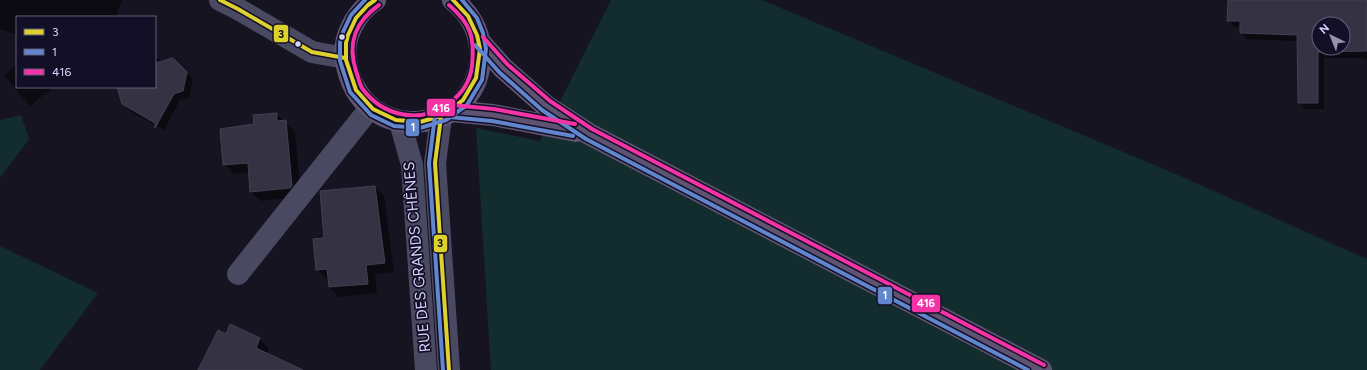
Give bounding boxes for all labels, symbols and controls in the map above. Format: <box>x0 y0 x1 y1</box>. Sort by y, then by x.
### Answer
legend <box>16 16 156 88</box>
north arrow <box>1311 16 1351 56</box>
text: N <box>1317 21 1332 37</box>
line badge: 3 <box>273 24 289 43</box>
text: 3 <box>52 25 59 39</box>
text: 3 <box>278 28 284 41</box>
unlabelled marker <box>337 32 347 42</box>
unlabelled marker <box>293 39 303 49</box>
text: 1 <box>52 45 57 59</box>
text: 416 <box>52 65 71 79</box>
line badge: 416 <box>426 98 456 117</box>
text: 416 <box>432 102 451 115</box>
line badge: 1 <box>405 118 420 137</box>
text: 1 <box>411 121 415 134</box>
street label: RUE DES GRANDS CHÊNES <box>400 161 434 353</box>
line badge: 3 <box>433 234 448 253</box>
text: 3 <box>437 237 443 250</box>
line badge: 1 <box>877 286 893 305</box>
text: 1 <box>883 289 887 302</box>
line badge: 416 <box>911 294 941 313</box>
text: 416 <box>917 297 936 310</box>

